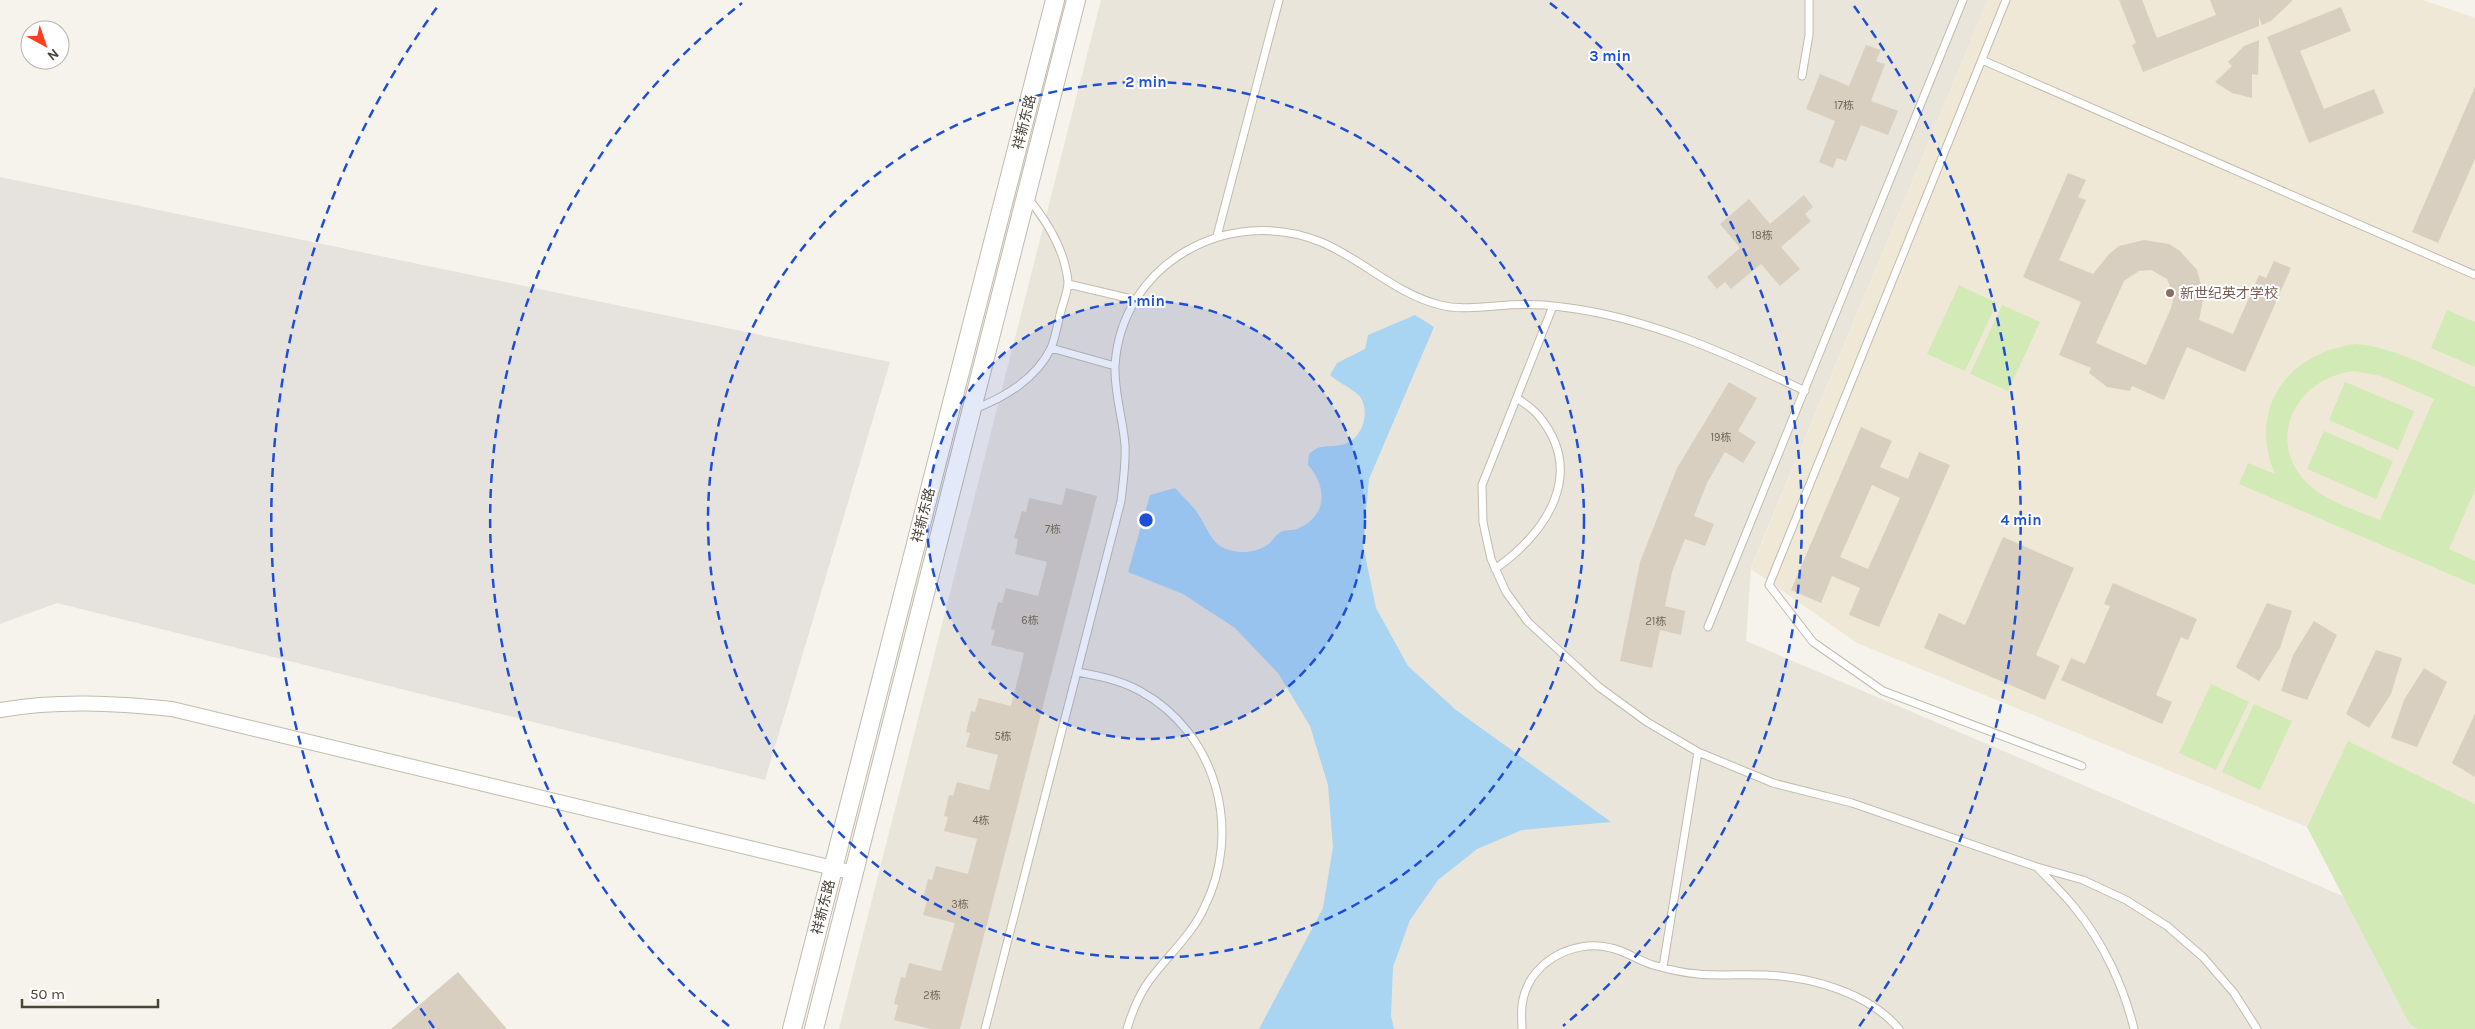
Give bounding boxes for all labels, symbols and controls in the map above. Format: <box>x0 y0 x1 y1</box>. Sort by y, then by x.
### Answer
north arrow <box>20 20 70 70</box>
text: N <box>44 45 62 64</box>
text: 3 min <box>1589 47 1631 65</box>
text: 2 min <box>1125 73 1167 91</box>
street label: 祥新东路 <box>1009 93 1040 151</box>
house number: 17栋 <box>1834 99 1854 112</box>
house number: 18栋 <box>1751 229 1773 242</box>
place label: 新世纪英才学校 <box>2180 285 2278 302</box>
marker: 新世纪英才学校 <box>2164 287 2176 299</box>
text: 1 min <box>1127 292 1165 310</box>
house number: 19栋 <box>1710 431 1732 444</box>
street label: 祥新东路 <box>908 486 939 544</box>
centre of rings <box>1137 511 1155 529</box>
text: 4 min <box>2000 511 2042 529</box>
house number: 7栋 <box>1045 523 1061 536</box>
house number: 6栋 <box>1021 614 1039 627</box>
house number: 21栋 <box>1645 615 1667 628</box>
house number: 5栋 <box>994 730 1012 743</box>
house number: 4栋 <box>972 814 990 827</box>
street label: 祥新东路 <box>808 878 839 936</box>
house number: 3栋 <box>951 898 969 911</box>
scale bar <box>22 976 159 1008</box>
text: 50 m <box>30 985 65 1003</box>
house number: 2栋 <box>923 989 941 1002</box>

